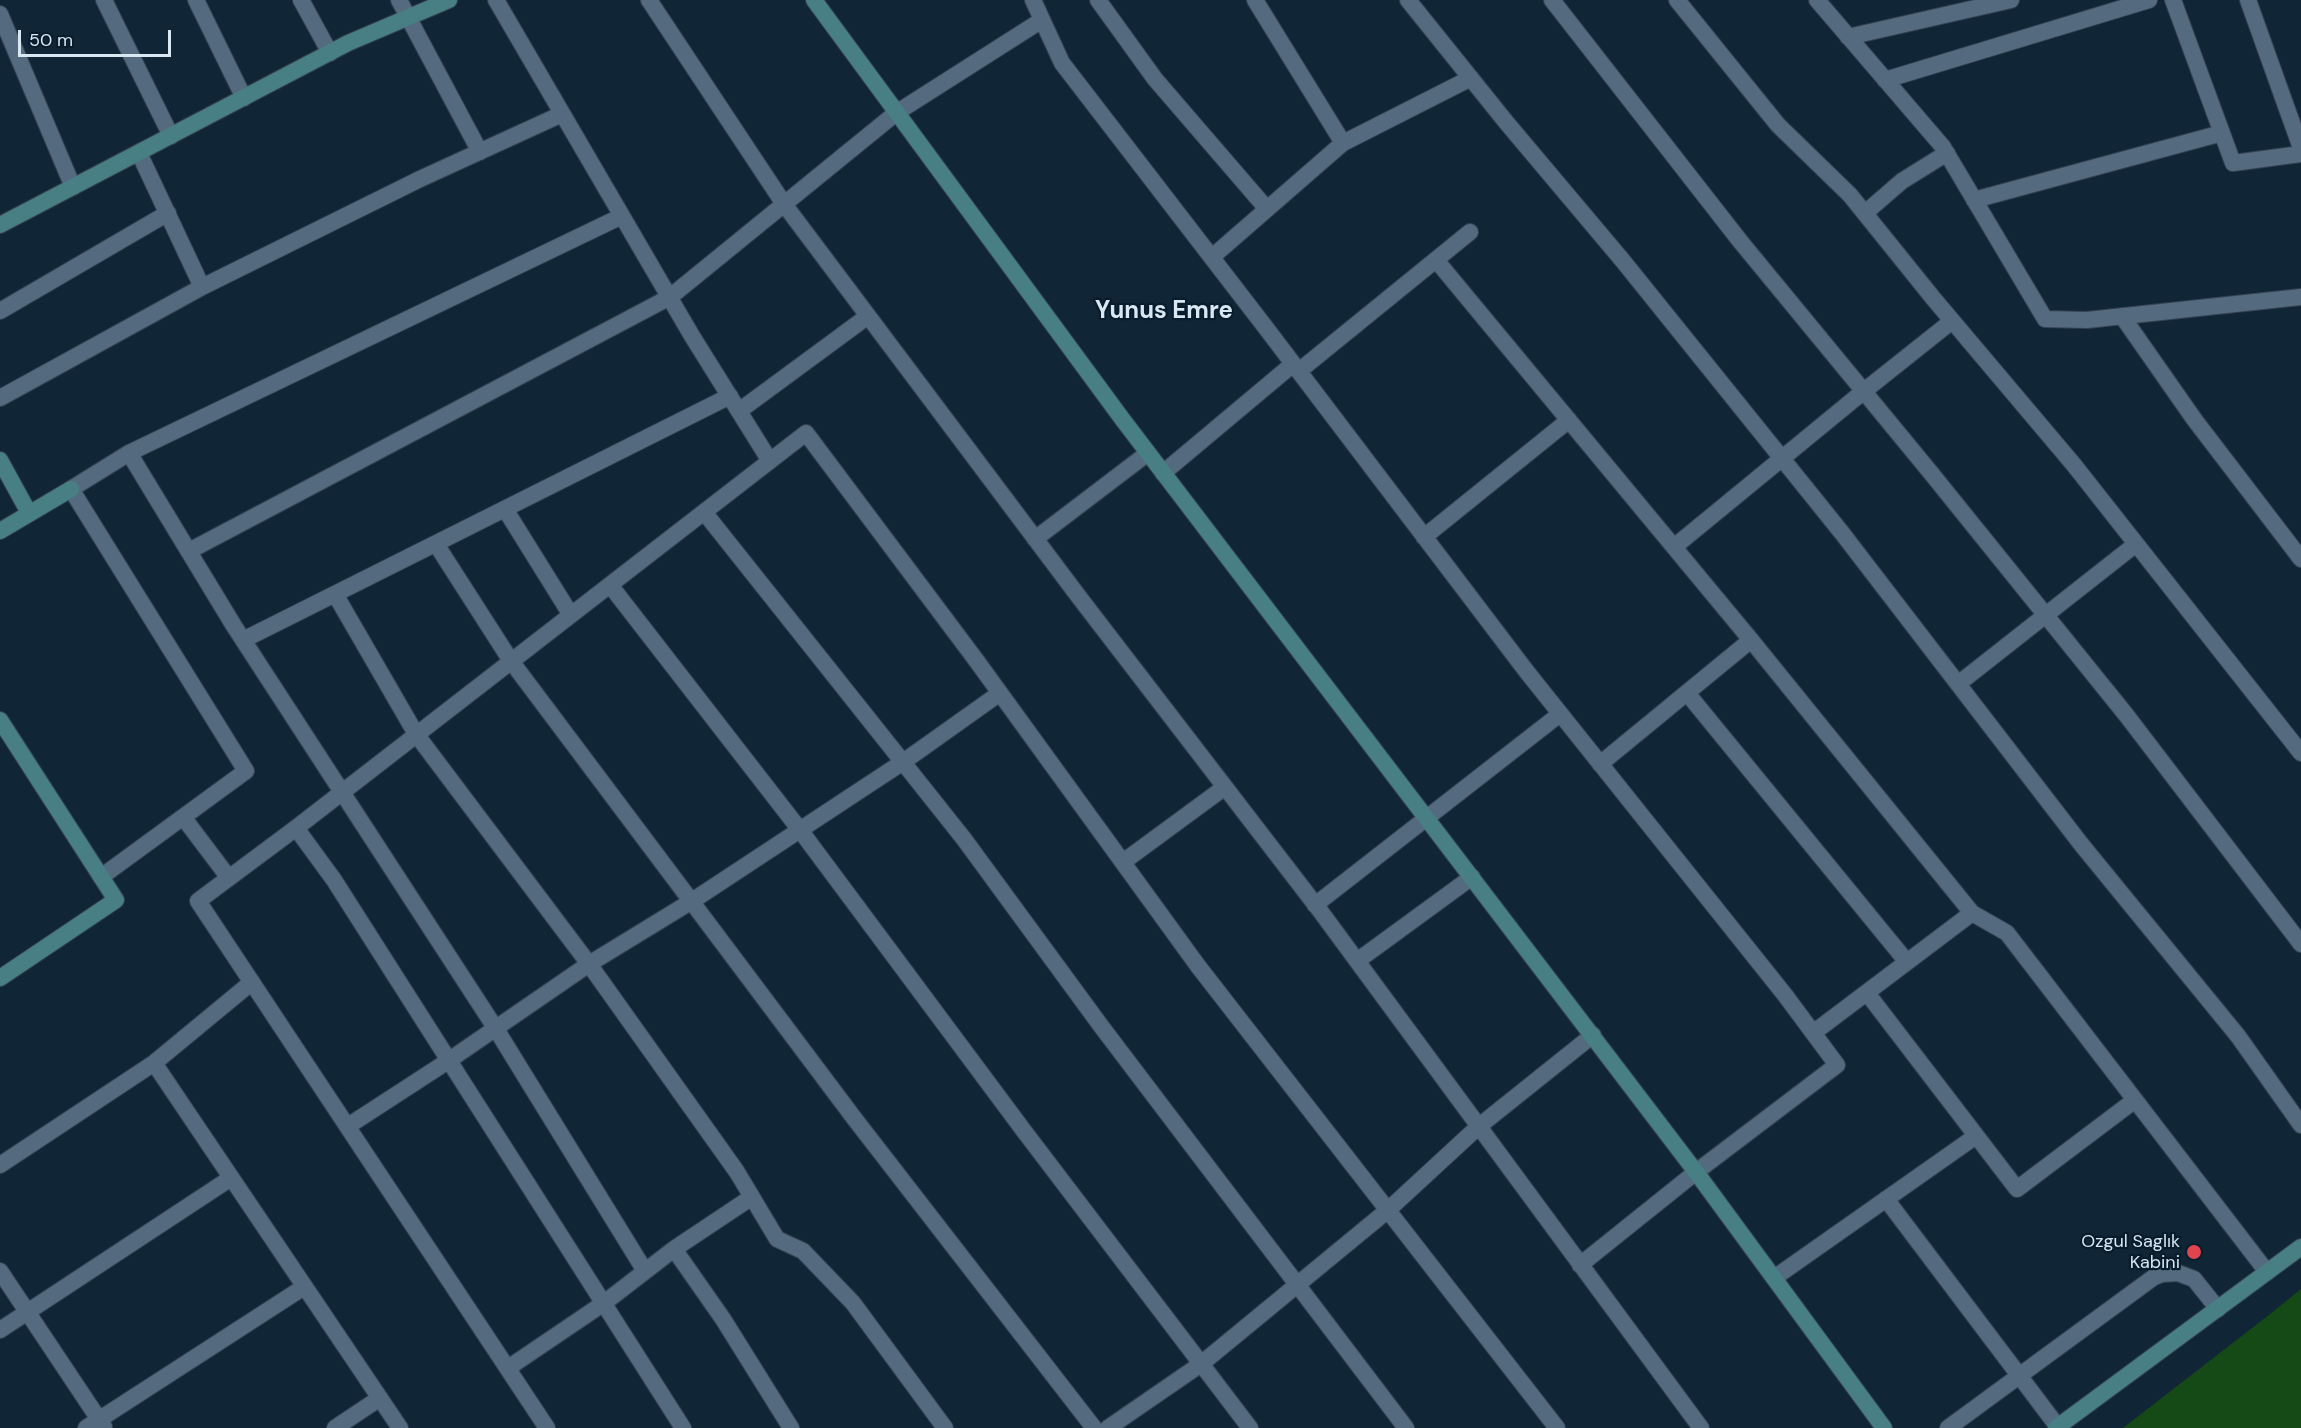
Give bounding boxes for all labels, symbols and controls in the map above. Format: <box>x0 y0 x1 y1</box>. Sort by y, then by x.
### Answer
scale bar <box>21 18 174 56</box>
text: 50 m <box>29 28 73 52</box>
district label: Yunus Emre <box>1095 298 1233 326</box>
place label: Ozgul Saglık Kabini <box>2081 1231 2180 1274</box>
marker: Ozgul Saglık Kabini <box>2185 1243 2203 1261</box>

